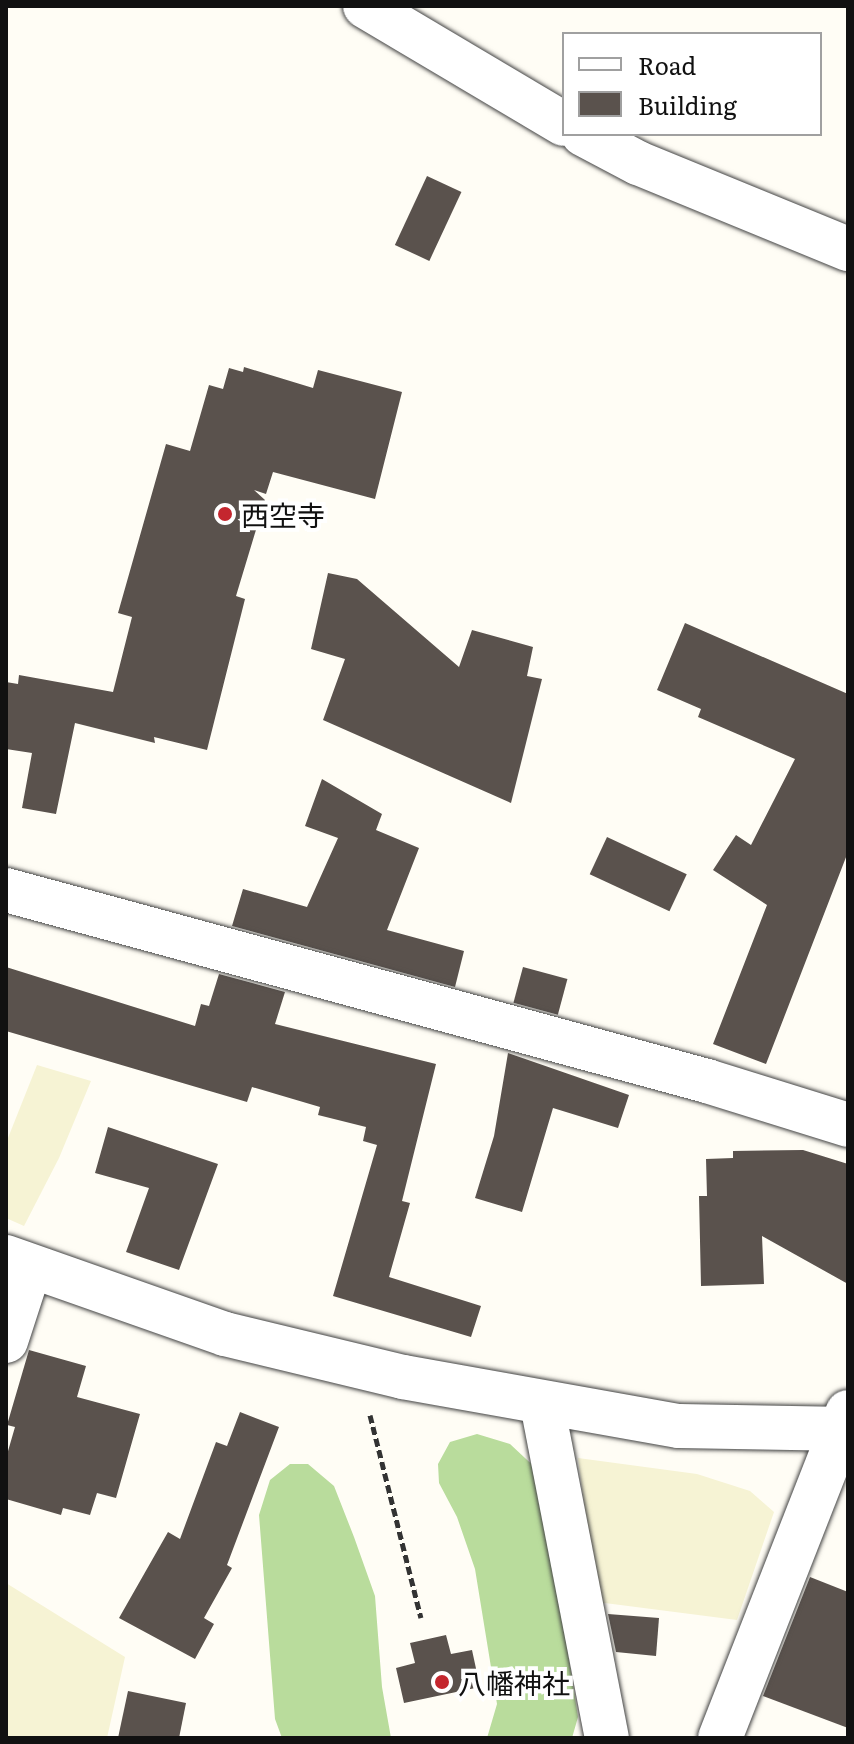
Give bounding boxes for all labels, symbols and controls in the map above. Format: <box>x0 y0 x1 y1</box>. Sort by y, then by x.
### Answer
legend <box>562 32 822 136</box>
text: Road <box>638 47 696 82</box>
text: Building <box>638 87 737 122</box>
place label: 西空寺 <box>241 497 325 531</box>
marker: 西空寺 <box>216 505 234 523</box>
place label: 八幡神社 <box>458 1665 570 1699</box>
marker: 八幡神社 <box>433 1673 451 1691</box>

